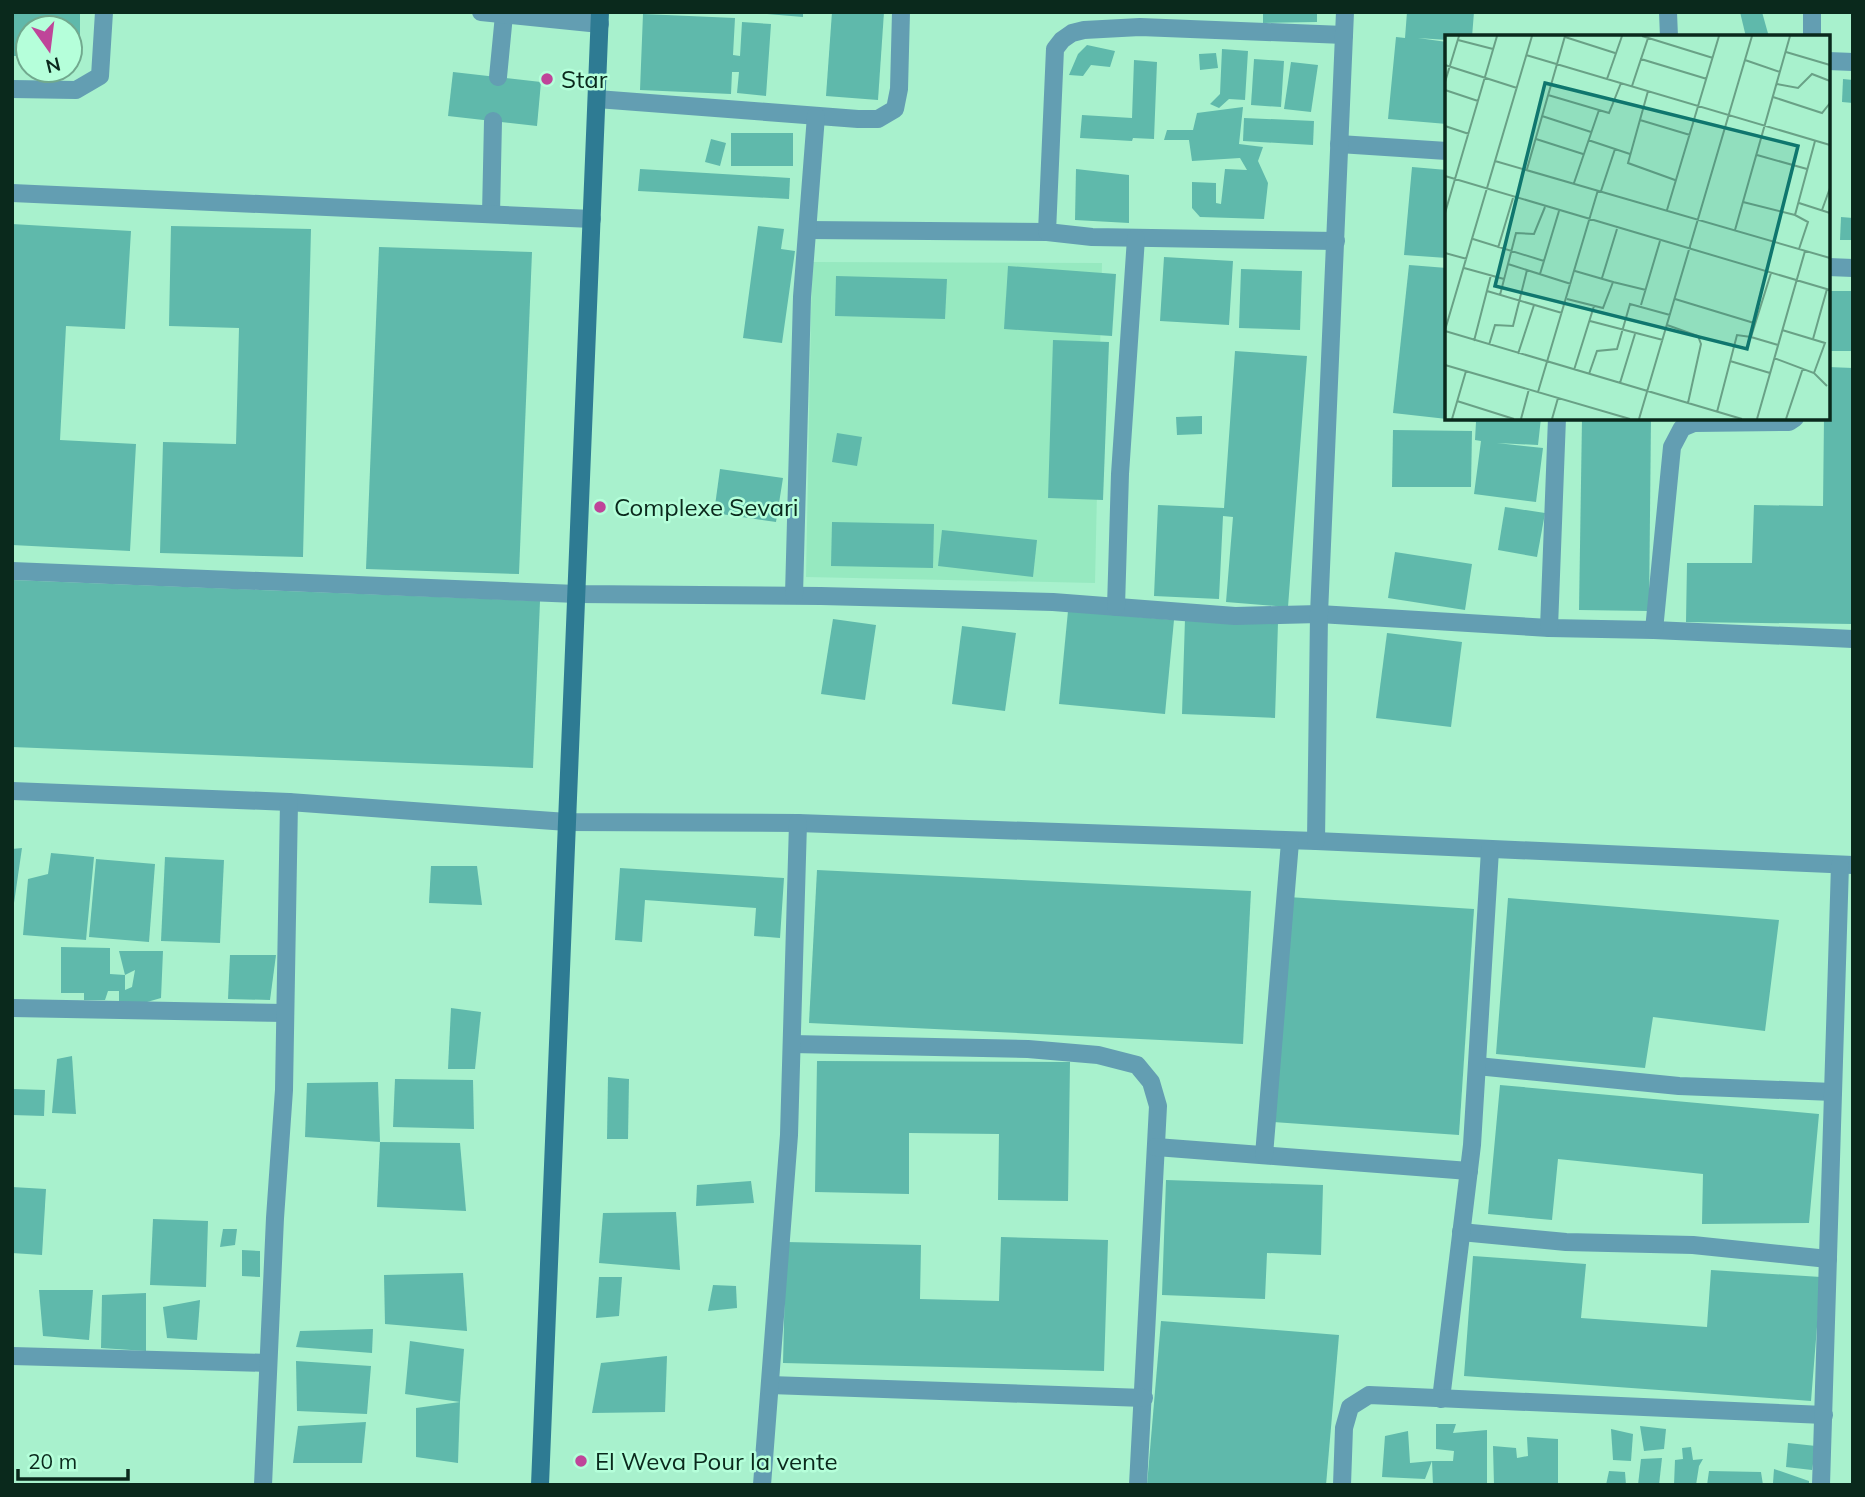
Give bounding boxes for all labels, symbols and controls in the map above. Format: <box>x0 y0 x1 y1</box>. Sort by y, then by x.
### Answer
north arrow <box>14 14 84 84</box>
inset map <box>1445 35 1830 420</box>
text: N <box>43 52 63 79</box>
place label: Star <box>561 64 608 94</box>
marker: Star <box>539 71 555 87</box>
place label: Complexe Sevari <box>614 492 799 522</box>
marker: Complexe Sevari <box>592 499 608 515</box>
scale bar <box>18 1438 128 1482</box>
place label: El Weva Pour la vente <box>595 1446 837 1476</box>
text: 20 m <box>28 1448 77 1474</box>
marker: El Weva Pour la vente <box>573 1453 589 1469</box>

